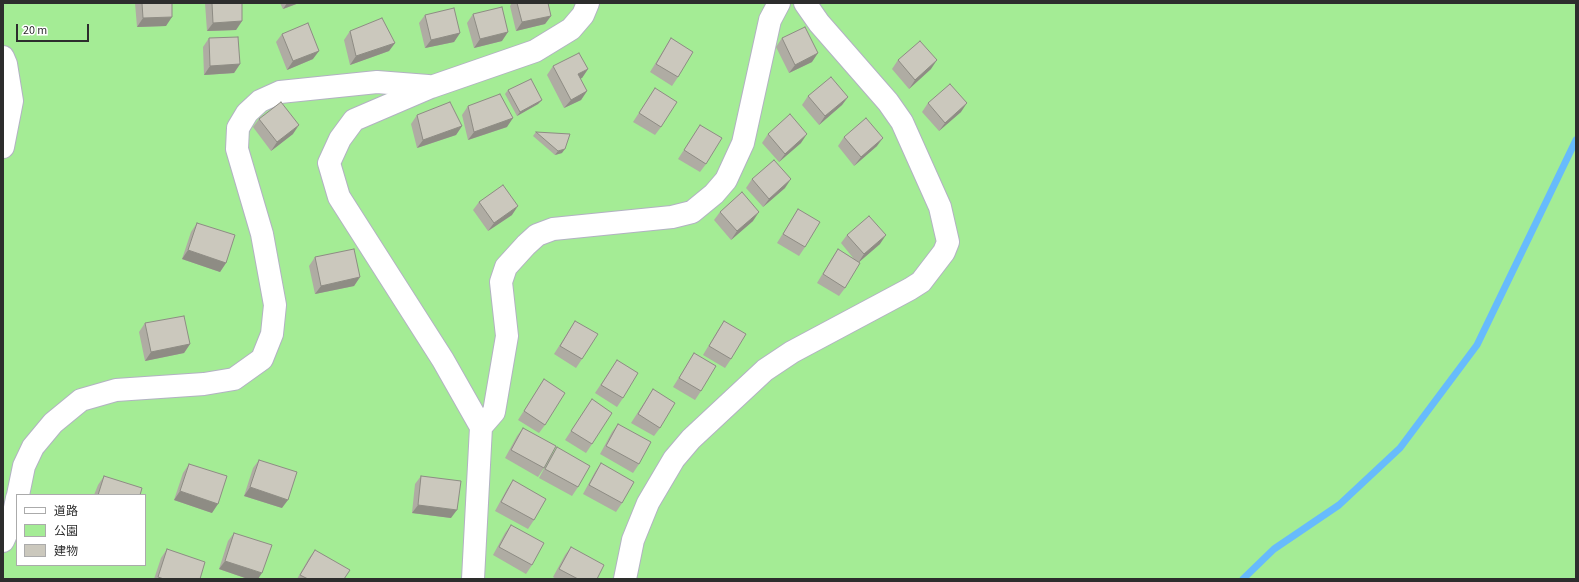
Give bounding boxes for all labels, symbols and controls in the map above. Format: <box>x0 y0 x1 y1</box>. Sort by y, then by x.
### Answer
scale bar <box>18 16 91 42</box>
text: 20 m <box>23 22 47 39</box>
legend <box>16 494 146 566</box>
text: 道路 <box>54 503 78 520</box>
text: 公園 <box>54 523 78 540</box>
text: 建物 <box>54 543 78 560</box>

